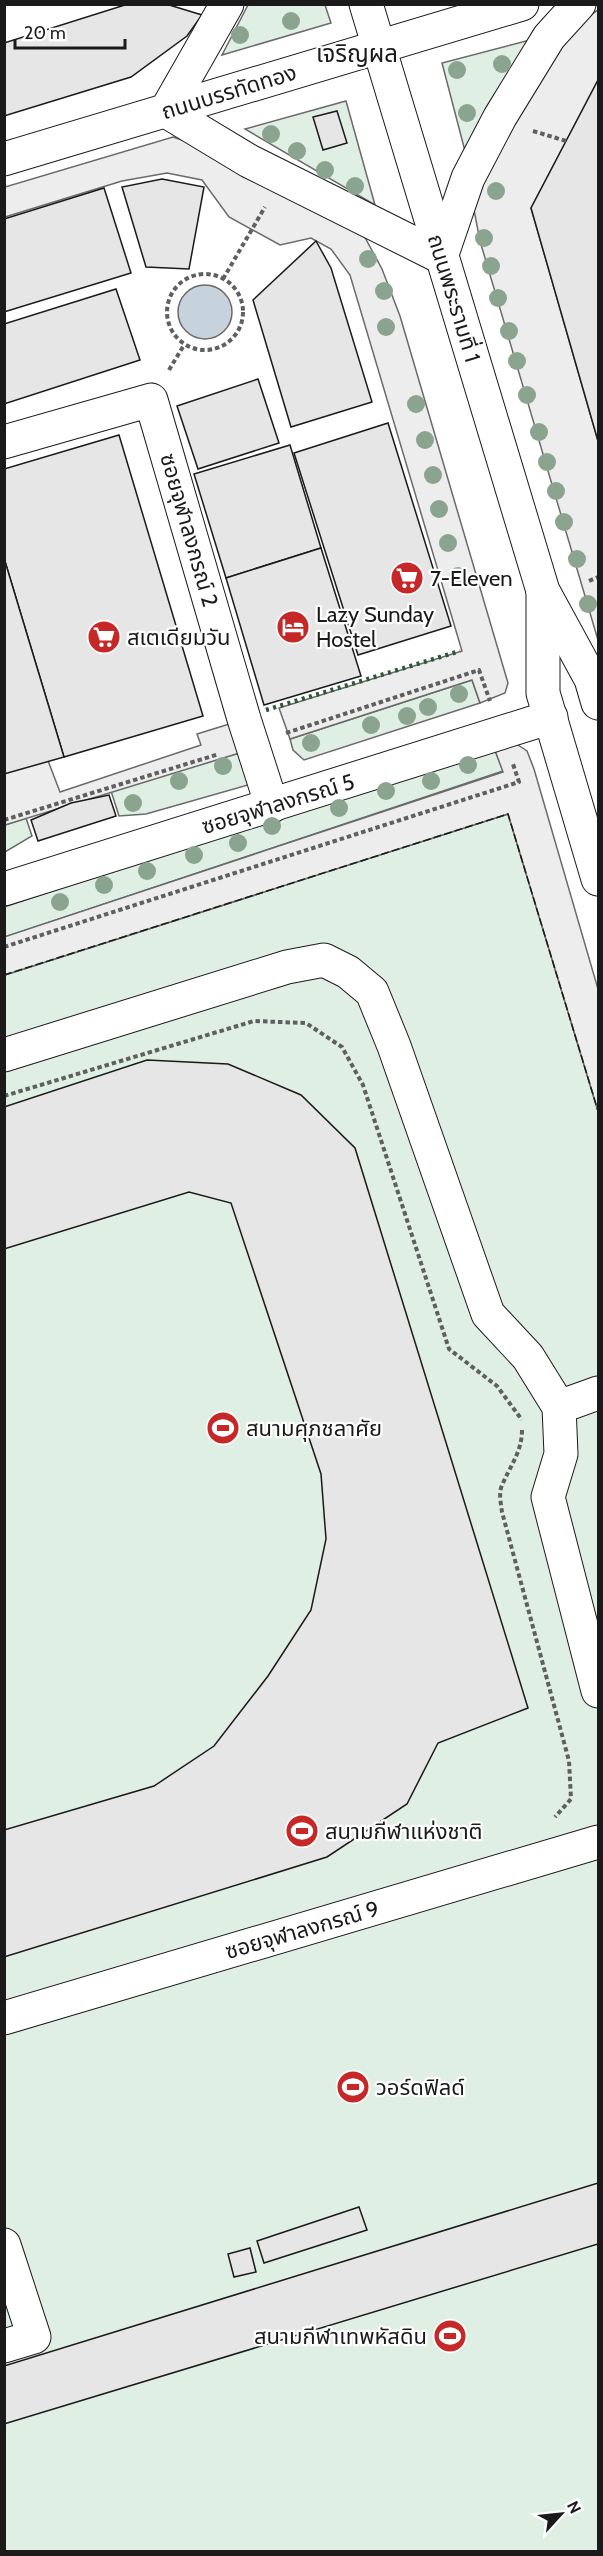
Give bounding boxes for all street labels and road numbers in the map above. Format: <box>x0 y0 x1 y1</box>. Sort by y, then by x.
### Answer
street label: ถนนบรรทัดทอง <box>158 59 300 125</box>
street label: ถนนพระรามที่ 1 <box>422 230 488 365</box>
street label: ซอยจุฬาลงกรณ์ 2 <box>154 450 224 610</box>
street label: ซอยจุฬาลงกรณ์ 5 <box>198 768 358 840</box>
street label: ซอยจุฬาลงกรณ์ 9 <box>222 1895 382 1965</box>

